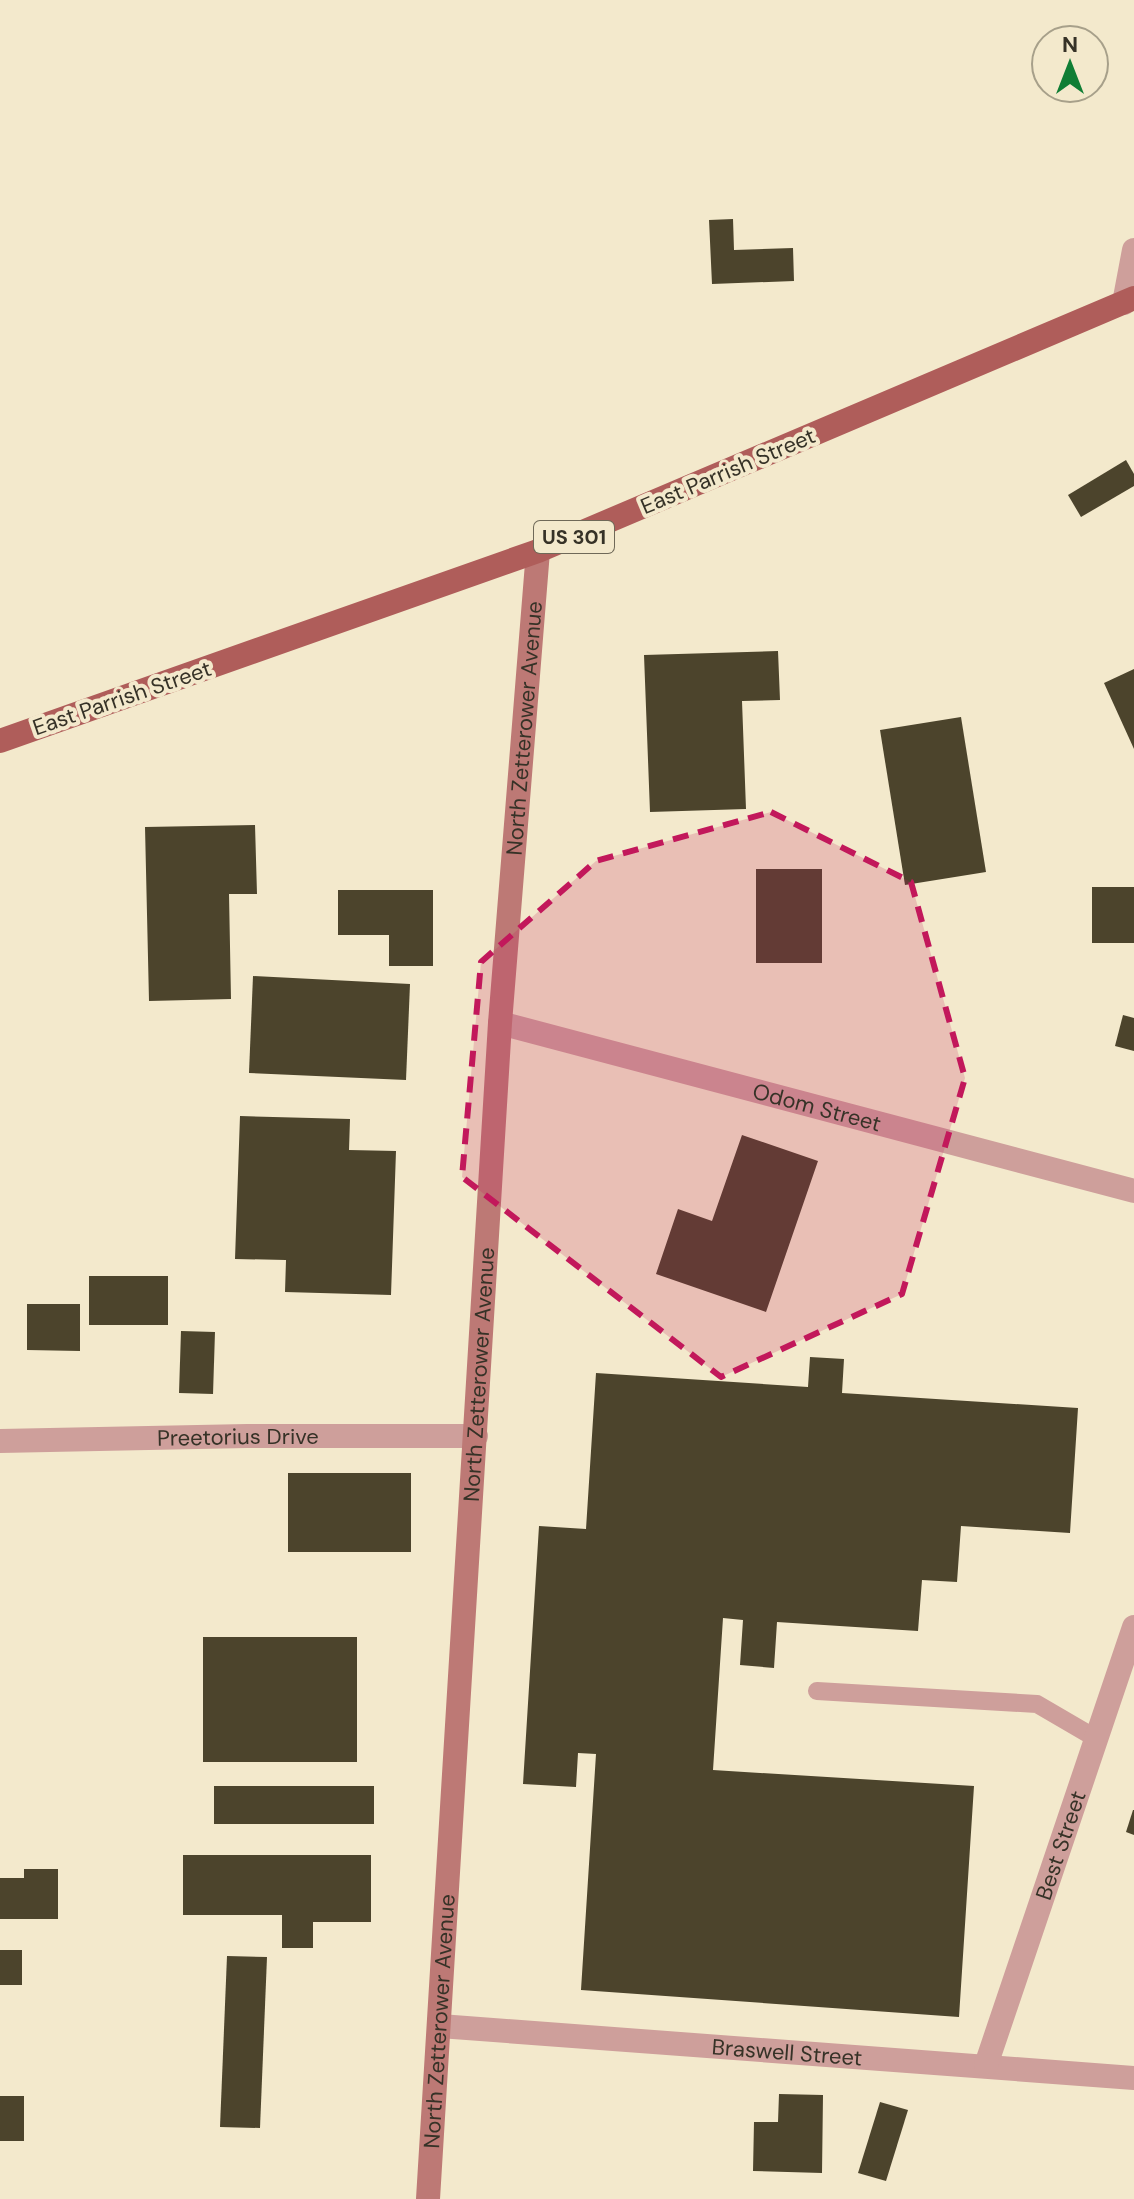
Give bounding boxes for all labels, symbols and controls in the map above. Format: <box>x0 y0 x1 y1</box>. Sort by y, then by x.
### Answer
north arrow <box>1030 24 1110 104</box>
text: N <box>1062 30 1078 59</box>
street label: East Parrish Street <box>636 421 820 521</box>
road number: US 301 <box>534 521 614 553</box>
street label: North Zetterower Avenue <box>499 600 548 856</box>
street label: East Parrish Street <box>29 654 215 742</box>
street label: Odom Street <box>750 1076 884 1138</box>
street label: North Zetterower Avenue <box>456 1246 501 1503</box>
street label: Preetorius Drive <box>157 1421 319 1452</box>
street label: Best Street <box>1028 1787 1092 1903</box>
street label: North Zetterower Avenue <box>417 1893 461 2150</box>
street label: Braswell Street <box>711 2032 863 2072</box>

